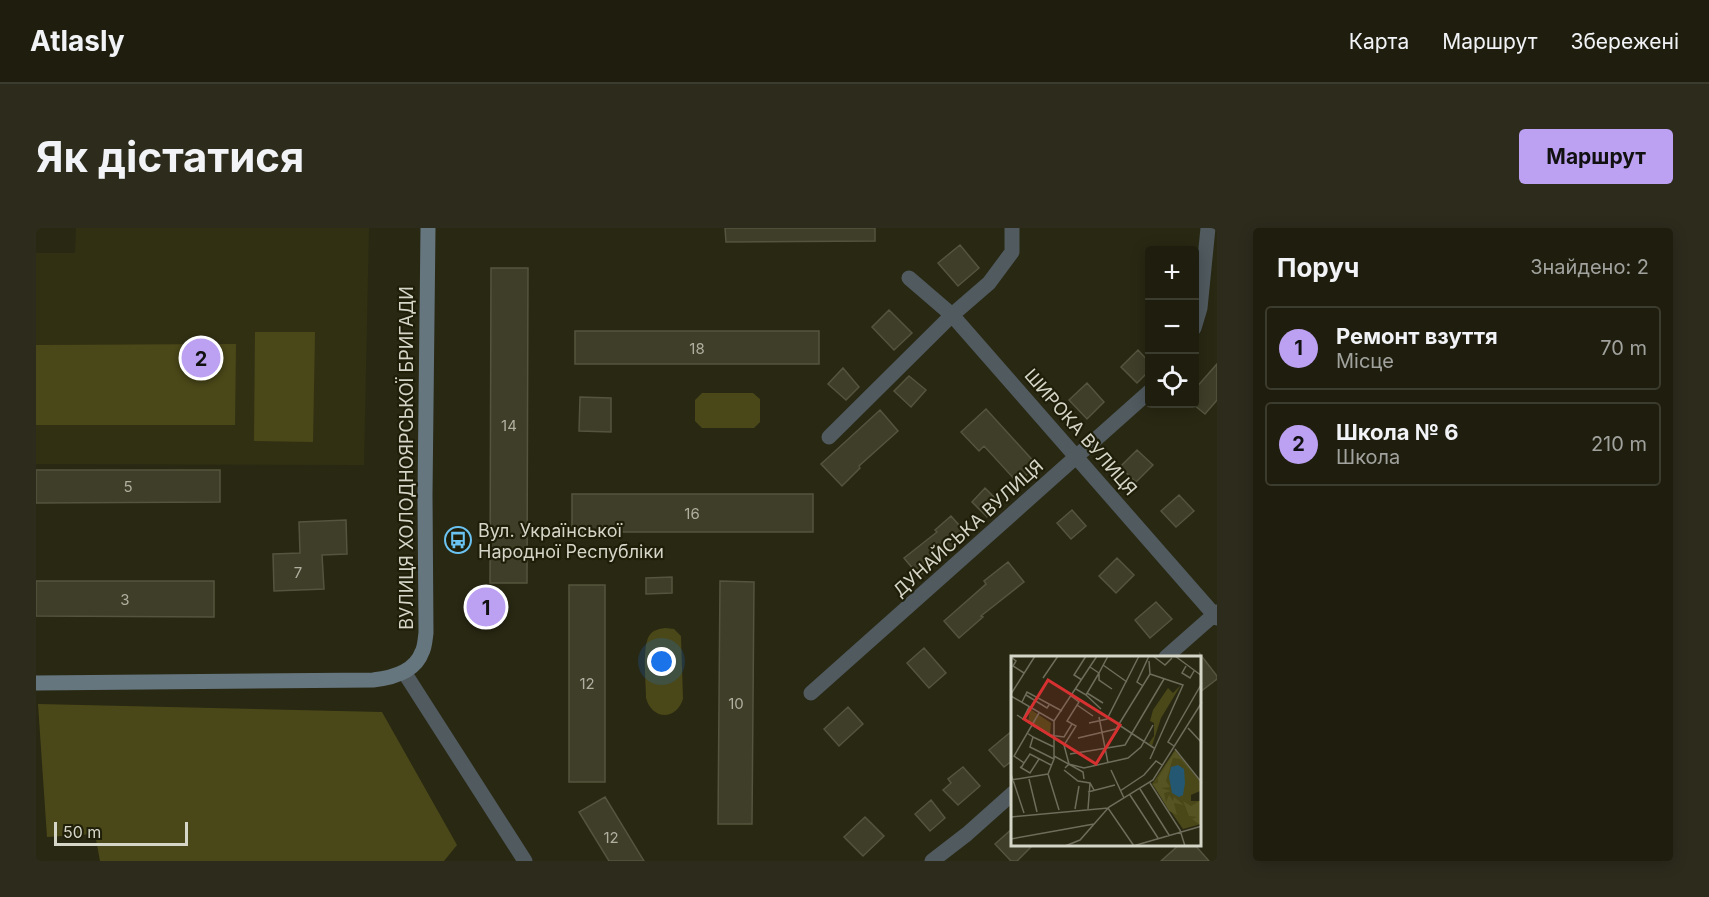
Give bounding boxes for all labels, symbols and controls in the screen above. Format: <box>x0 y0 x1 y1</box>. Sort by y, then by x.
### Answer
text: Atlasly <box>30 24 125 58</box>
text: Карта <box>1349 29 1409 54</box>
text: Маршрут <box>1442 29 1537 54</box>
text: Збережені <box>1570 29 1679 54</box>
button: Маршрут <box>1519 129 1673 184</box>
text: Як дістатися <box>36 131 304 182</box>
map controls <box>1145 246 1199 408</box>
button: + <box>1145 246 1199 300</box>
text: Поруч <box>1277 252 1359 283</box>
text: Знайдено: 2 <box>1530 255 1649 279</box>
street label: ВУЛИЦЯ ХОЛОДНОЯРСЬКОЇ БРИГАДИ <box>395 286 417 630</box>
button: − <box>1145 300 1199 354</box>
text: Ремонт взуття <box>1336 323 1498 349</box>
pin: 2 <box>182 336 220 380</box>
text: 1 <box>1294 336 1303 360</box>
text: 70 m <box>1600 336 1647 360</box>
house number: 18 <box>689 339 705 358</box>
text: Місце <box>1336 349 1394 373</box>
button: locate <box>1145 354 1199 408</box>
street label: ШИРОКА ВУЛИЦЯ <box>1020 365 1142 499</box>
house number: 14 <box>501 416 517 435</box>
text: Школа № 6 <box>1336 419 1459 445</box>
text: 2 <box>1292 432 1305 456</box>
text: 210 m <box>1591 432 1647 456</box>
text: Школа <box>1336 445 1400 469</box>
street label: ДУНАЙСЬКА ВУЛИЦЯ <box>888 454 1047 601</box>
house number: 5 <box>123 477 133 496</box>
house number: 16 <box>684 504 700 523</box>
place label: Вул. Української Народної Республіки <box>478 520 664 562</box>
bus stop icon: Вул. Української Народної Республіки <box>443 525 473 555</box>
house number: 7 <box>294 563 302 582</box>
pin: 1 <box>466 584 506 629</box>
house number: 3 <box>120 590 130 609</box>
your location <box>647 647 676 676</box>
inset map <box>1011 656 1202 846</box>
house number: 12 <box>579 674 595 693</box>
house number: 10 <box>728 694 744 713</box>
scale bar <box>54 819 188 846</box>
text: 50 m <box>63 822 101 842</box>
house number: 12 <box>603 828 619 847</box>

